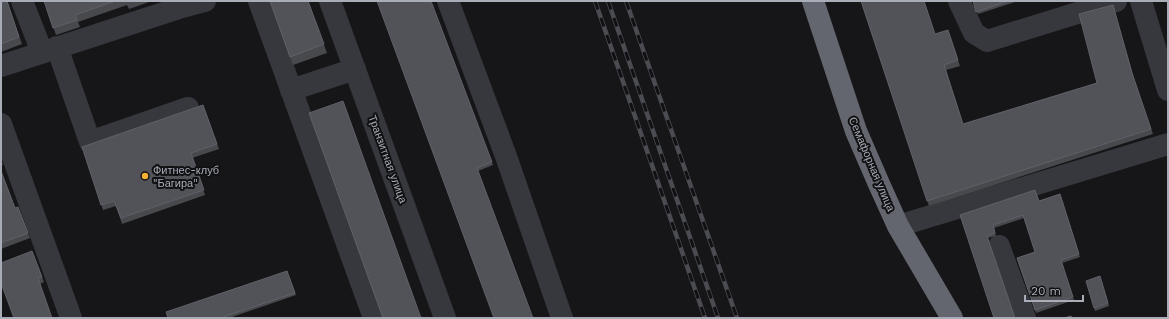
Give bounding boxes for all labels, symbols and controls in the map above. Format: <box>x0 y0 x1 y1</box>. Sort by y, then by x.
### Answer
street label: Транзитная улица <box>366 113 410 206</box>
street label: Семафорная улица <box>846 115 898 214</box>
place label: Фитнес-клуб "Багира" <box>153 164 219 190</box>
marker: Фитнес-клуб "Багира" <box>140 171 150 181</box>
scale bar <box>1025 277 1083 303</box>
text: 20 m <box>1031 284 1061 298</box>

